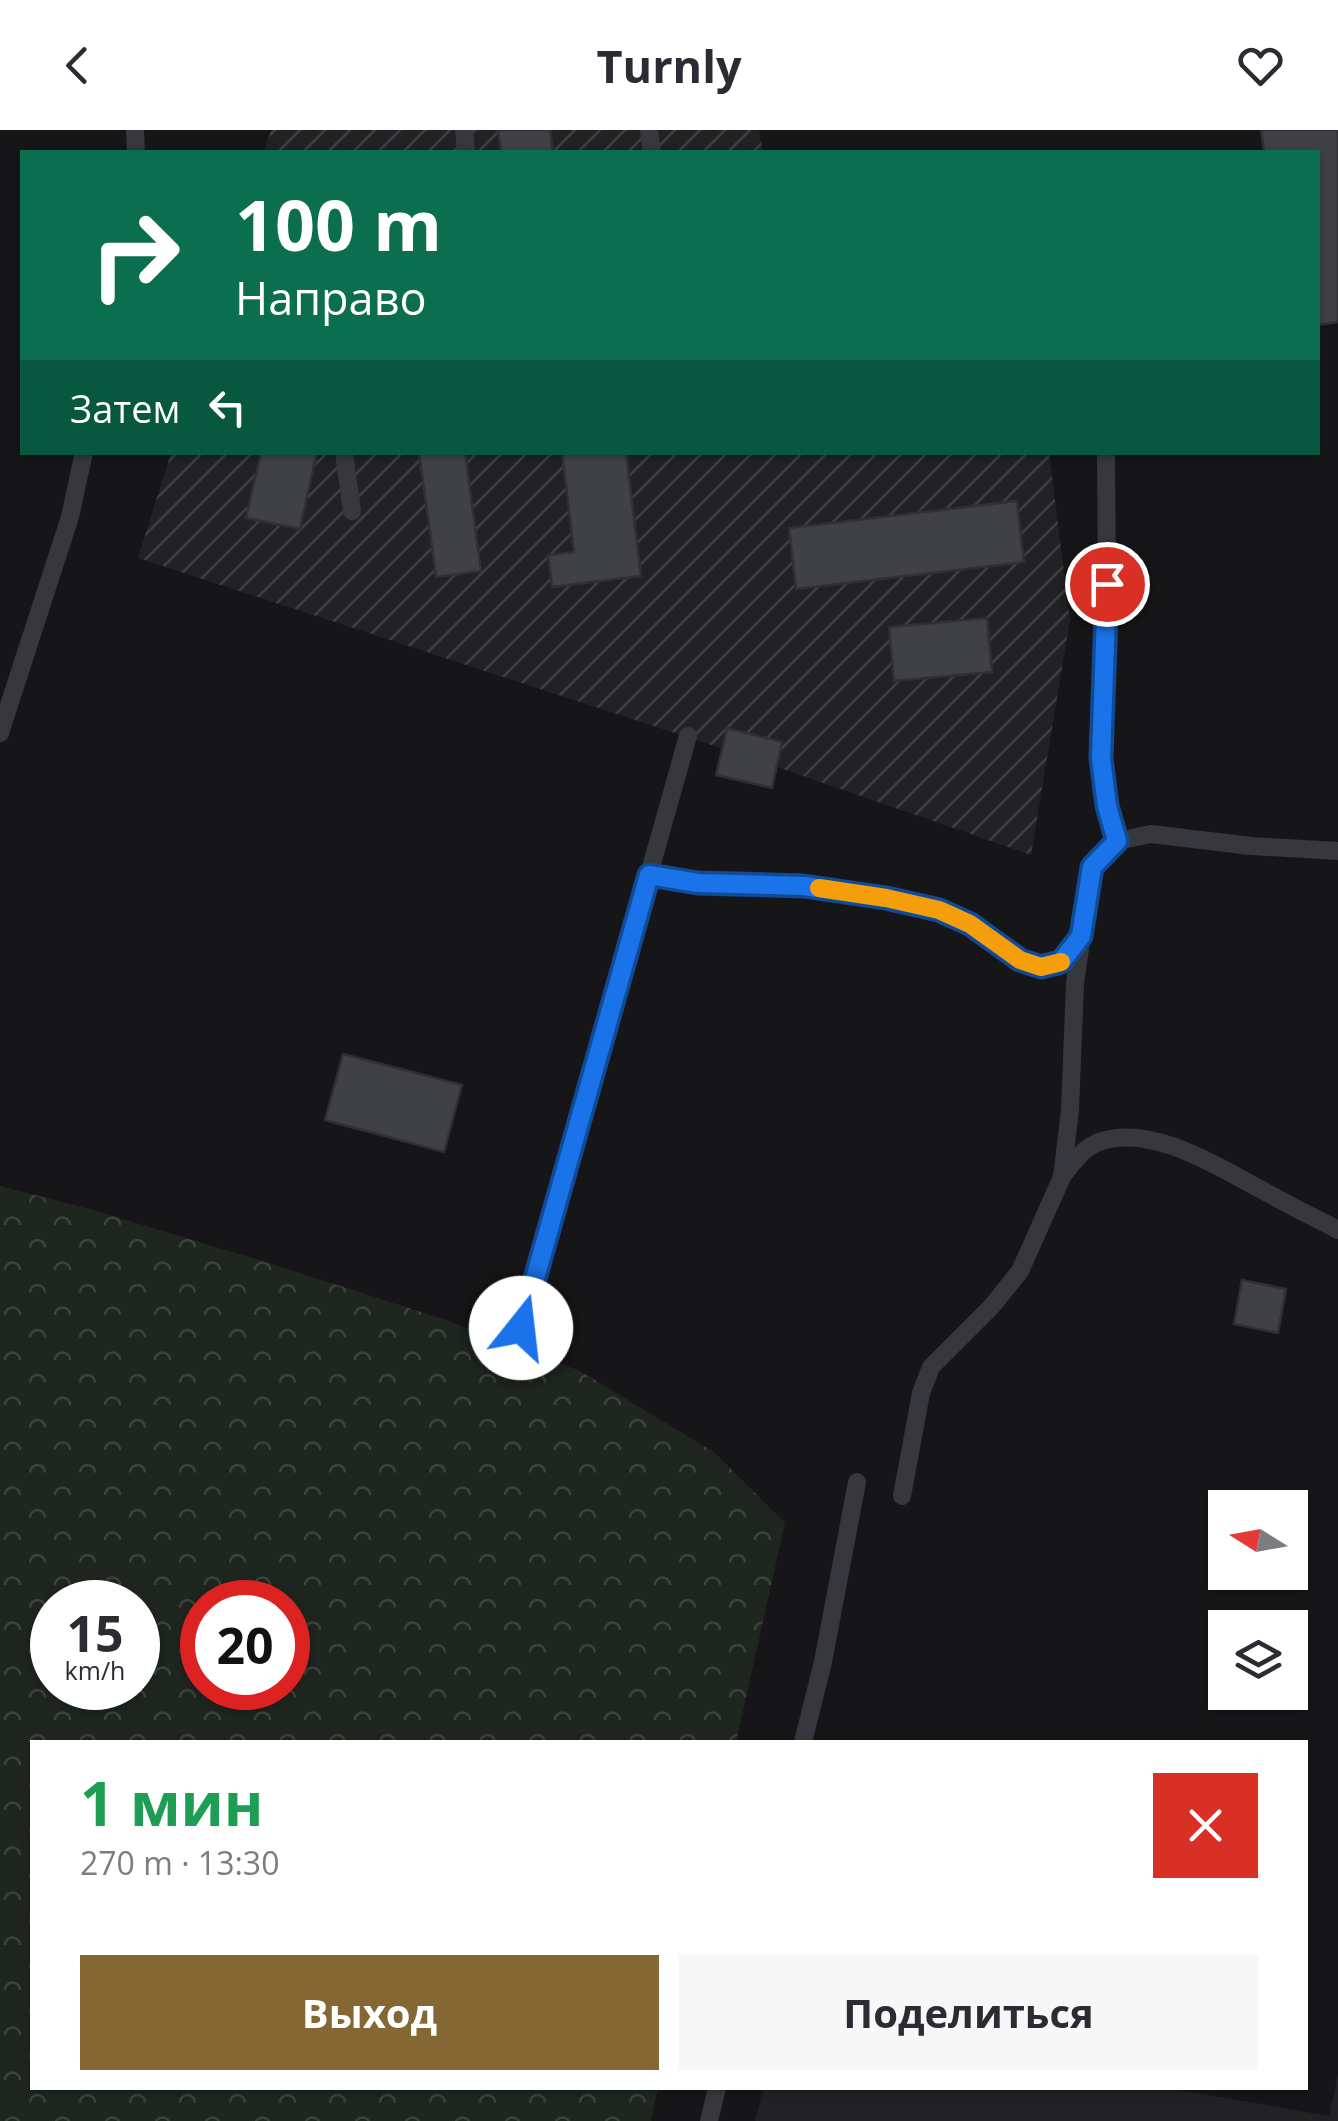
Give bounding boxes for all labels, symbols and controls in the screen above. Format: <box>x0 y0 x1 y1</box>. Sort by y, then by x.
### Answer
text: Turnly <box>597 35 741 96</box>
icon: back <box>50 38 105 93</box>
icon: heart <box>1233 38 1288 93</box>
text: 100 m <box>235 176 442 272</box>
icon: right <box>70 190 200 320</box>
text: Направо <box>235 267 427 328</box>
icon: left <box>200 380 255 435</box>
text: Затем <box>70 382 180 434</box>
pin <box>1065 542 1150 627</box>
icon: arrive <box>1080 557 1135 612</box>
position arrow <box>469 1276 573 1380</box>
north arrow <box>1208 1490 1308 1590</box>
map controls <box>1208 1490 1308 1710</box>
speed limit sign: 20 <box>180 1580 310 1710</box>
text: 15 <box>66 1599 124 1667</box>
button: layers <box>1208 1610 1308 1710</box>
text: km/h <box>65 1653 125 1687</box>
text: 1 мин <box>80 1762 264 1844</box>
button: close <box>1153 1773 1258 1878</box>
text: 270 m · 13:30 <box>80 1841 279 1884</box>
button: Выход <box>80 1955 659 2070</box>
button: Поделиться <box>679 1955 1258 2070</box>

